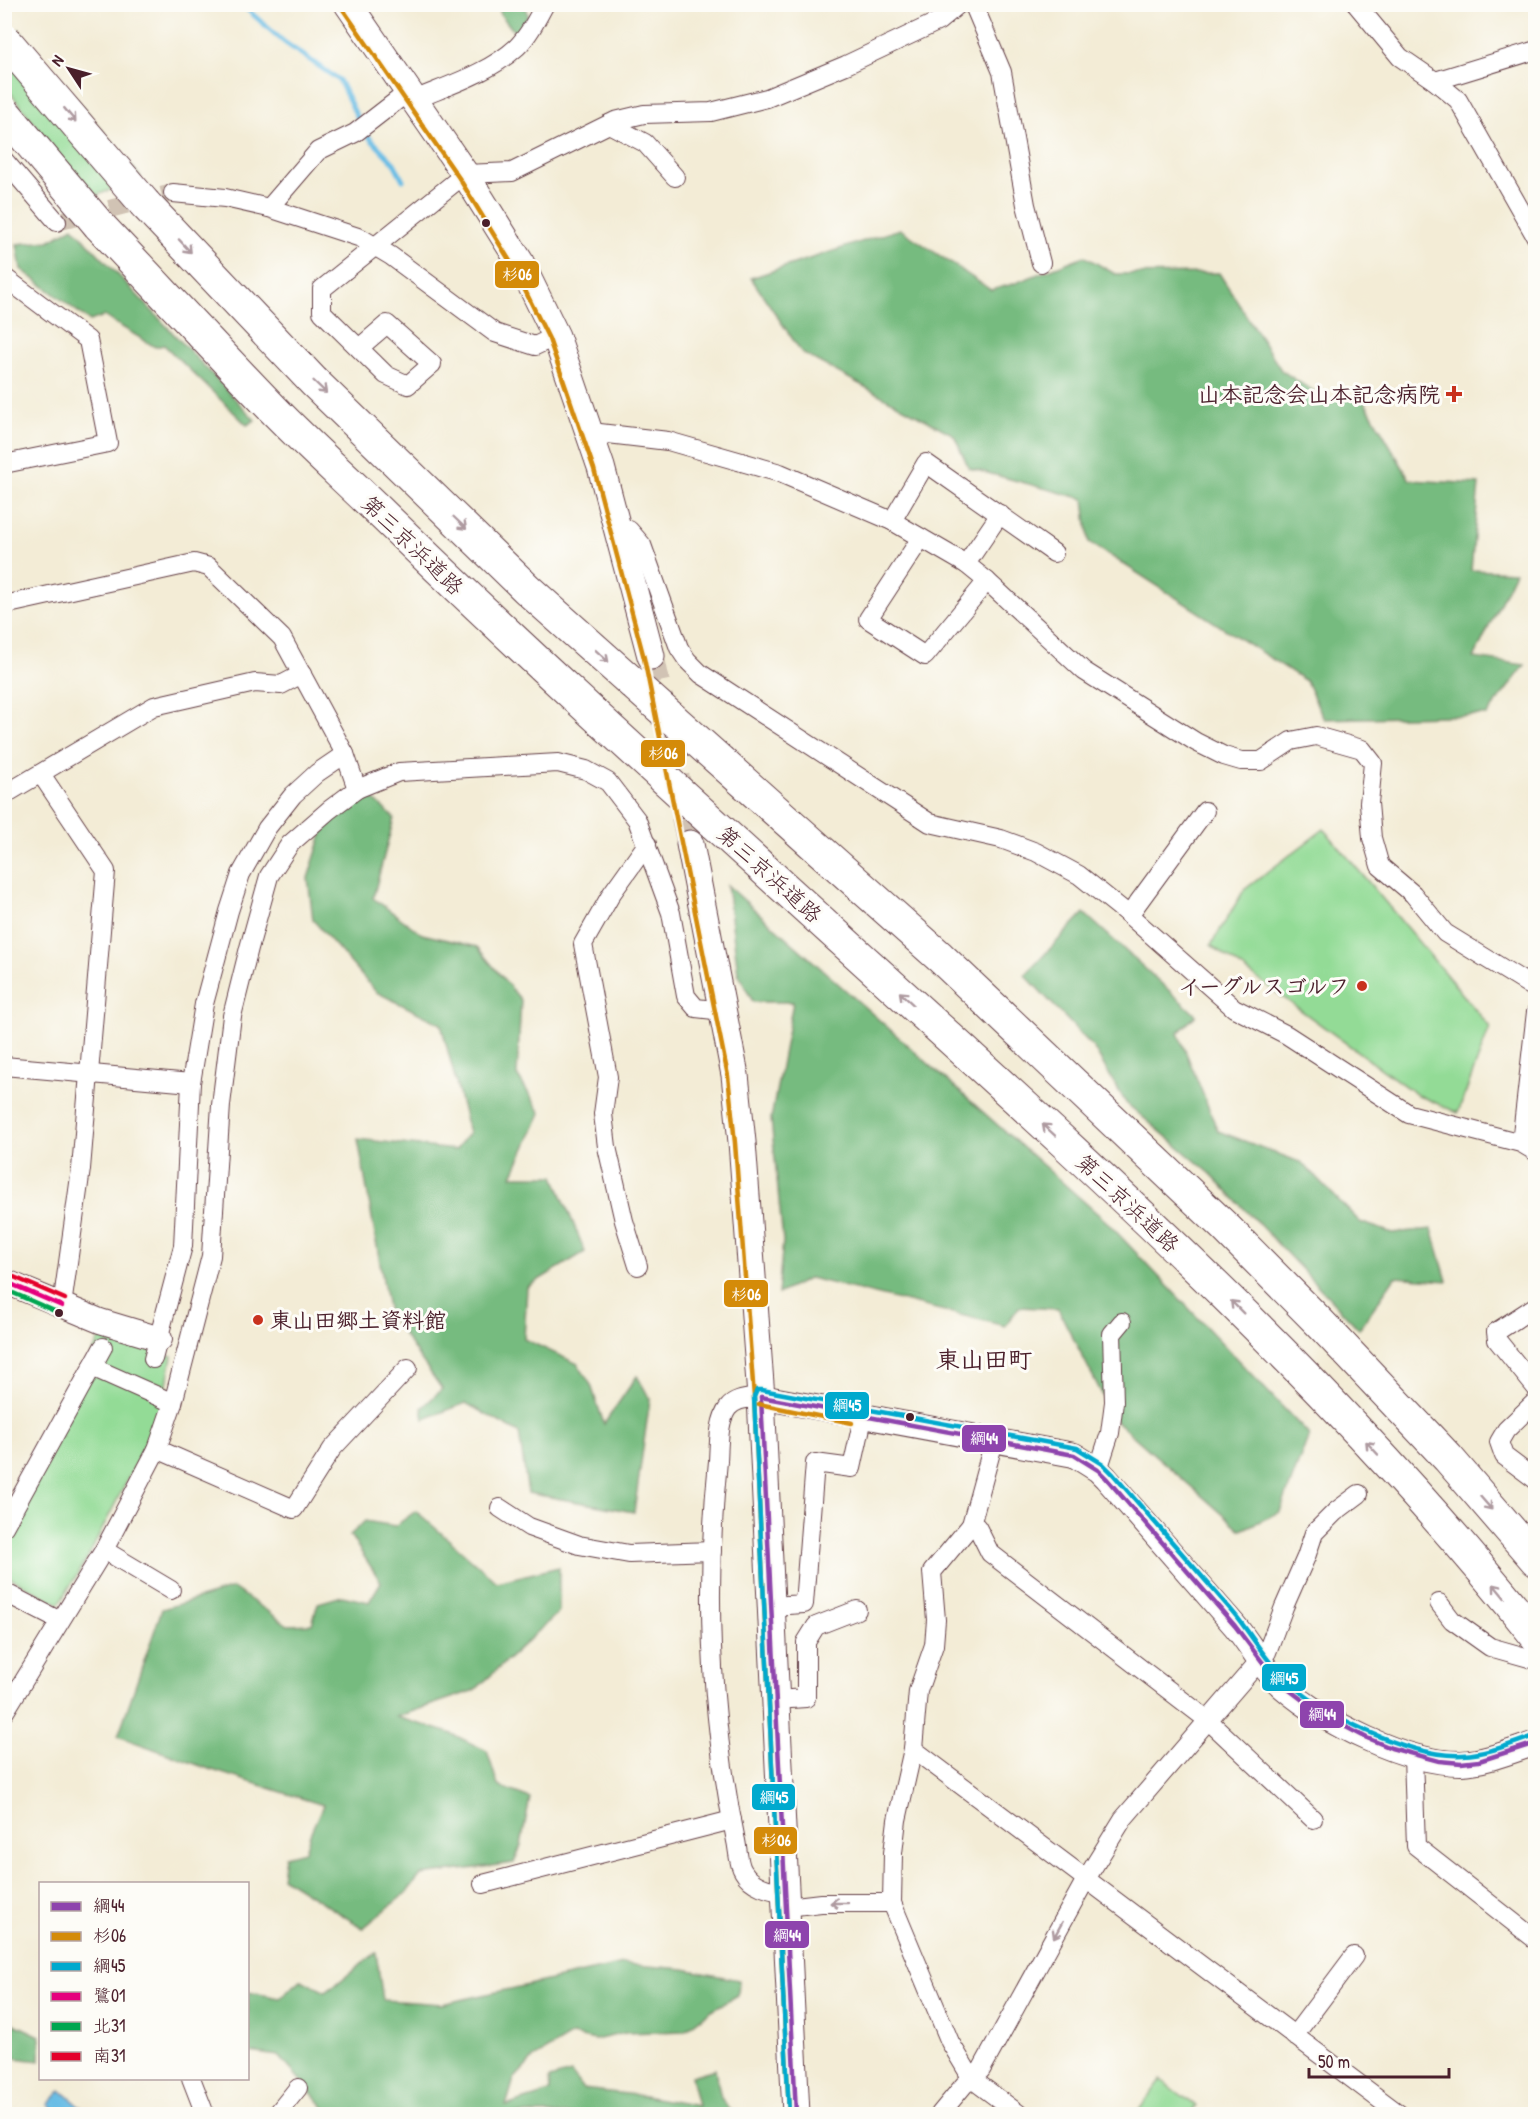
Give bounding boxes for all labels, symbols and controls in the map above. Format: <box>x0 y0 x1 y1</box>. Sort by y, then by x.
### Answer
north arrow <box>39 39 99 99</box>
text: N <box>45 50 69 70</box>
one-way arrow <box>63 107 76 123</box>
unlabelled marker <box>480 217 492 229</box>
one-way arrow <box>178 239 192 254</box>
line badge: 杉06 <box>494 260 540 289</box>
text: 杉06 <box>502 263 532 285</box>
place label: 山本記念会山本記念病院 <box>1198 379 1440 409</box>
one-way arrow <box>312 380 327 395</box>
marker: 山本記念会山本記念病院 <box>1445 385 1463 403</box>
street label: 第三京浜道路 <box>355 488 471 602</box>
one-way arrow <box>452 516 467 530</box>
one-way arrow <box>595 649 610 663</box>
line badge: 杉06 <box>640 739 686 768</box>
text: 杉06 <box>648 742 678 764</box>
street label: 第三京浜道路 <box>711 819 829 929</box>
place label: イーグルスゴルフ <box>1178 971 1350 1001</box>
marker: イーグルスゴルフ <box>1355 979 1369 993</box>
one-way arrow <box>899 991 914 1005</box>
one-way arrow <box>1042 1123 1057 1138</box>
street label: 第三京浜道路 <box>1069 1147 1187 1259</box>
line badge: 杉06 <box>723 1279 769 1308</box>
text: 杉06 <box>731 1283 761 1305</box>
one-way arrow <box>1230 1300 1245 1315</box>
place label: 東山田郷土資料館 <box>270 1305 446 1335</box>
unlabelled marker <box>53 1307 65 1319</box>
marker: 東山田郷土資料館 <box>251 1313 265 1327</box>
district label: 東山田町 <box>936 1343 1032 1375</box>
line badge: 綱45 <box>824 1391 870 1420</box>
text: 綱45 <box>833 1394 862 1416</box>
unlabelled marker <box>904 1411 916 1423</box>
line badge: 綱44 <box>961 1424 1007 1453</box>
text: 綱44 <box>970 1427 998 1449</box>
one-way arrow <box>1366 1441 1380 1456</box>
one-way arrow <box>1480 1495 1493 1511</box>
one-way arrow <box>1492 1584 1506 1599</box>
line badge: 綱45 <box>1261 1663 1307 1692</box>
text: 綱45 <box>1270 1667 1299 1689</box>
line badge: 綱44 <box>1299 1700 1345 1729</box>
text: 綱44 <box>1308 1703 1336 1725</box>
line badge: 綱45 <box>751 1783 796 1811</box>
text: 綱45 <box>760 1786 789 1808</box>
line badge: 杉06 <box>753 1826 798 1855</box>
text: 杉06 <box>761 1829 791 1851</box>
legend <box>39 1882 249 2080</box>
text: 綱44 <box>93 1893 125 1918</box>
one-way arrow <box>830 1897 850 1909</box>
line badge: 綱44 <box>764 1920 810 1949</box>
one-way arrow <box>1052 1921 1064 1938</box>
text: 杉06 <box>93 1923 126 1948</box>
text: 綱44 <box>773 1924 801 1946</box>
text: 綱45 <box>93 1953 126 1978</box>
text: 鷺01 <box>93 1983 126 2008</box>
text: 北31 <box>93 2013 126 2038</box>
scale bar <box>1309 2041 1448 2079</box>
text: 南31 <box>93 2043 126 2068</box>
text: 50 m <box>1318 2049 1350 2074</box>

